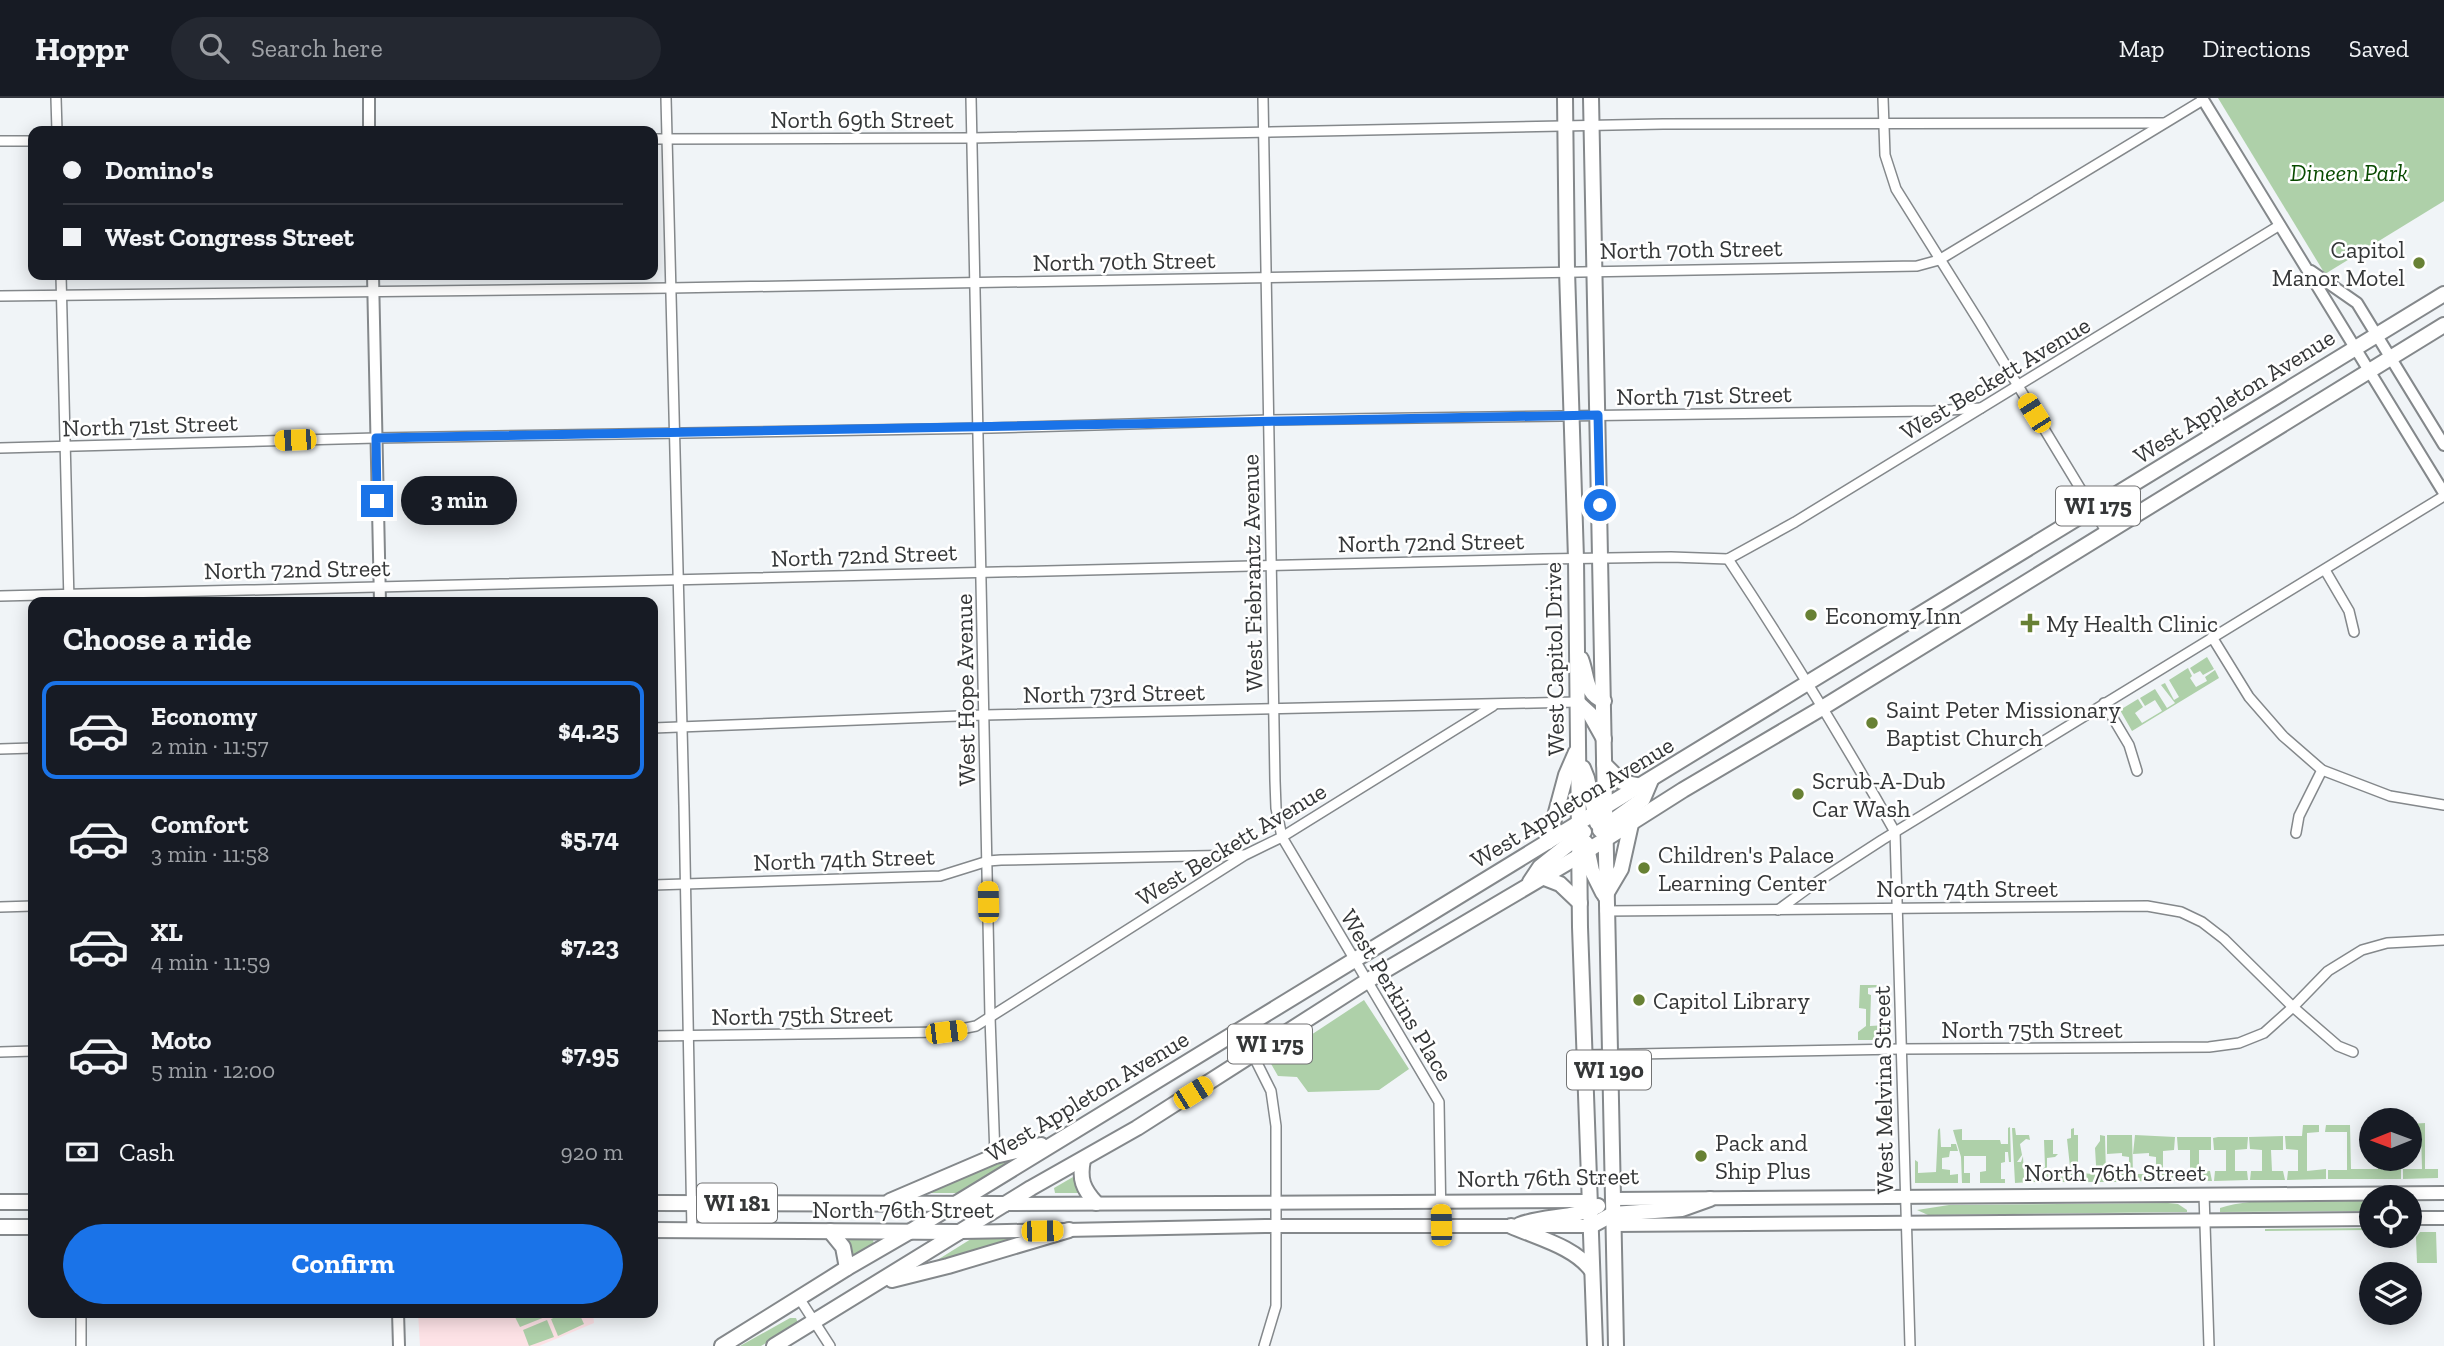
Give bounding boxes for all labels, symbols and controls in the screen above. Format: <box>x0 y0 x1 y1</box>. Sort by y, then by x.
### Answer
search box <box>171 17 661 80</box>
text: Hoppr <box>35 29 129 68</box>
icon: search <box>195 29 233 67</box>
text: Search here <box>251 32 383 64</box>
text: Map <box>2119 34 2165 63</box>
text: Directions <box>2203 34 2311 63</box>
text: Saved <box>2349 34 2409 63</box>
street label: North 69th Street <box>770 105 954 134</box>
text: Domino's <box>105 154 213 186</box>
park label: Dineen Park <box>2290 158 2408 187</box>
text: West Congress Street <box>105 221 354 253</box>
street label: North 70th Street <box>1599 233 1783 265</box>
place label: Capitol Manor Motel <box>2272 235 2405 292</box>
street label: North 70th Street <box>1032 245 1216 277</box>
marker: Capitol Manor Motel <box>2411 255 2427 271</box>
street label: West Beckett Avenue <box>1895 310 2095 446</box>
street label: West Appleton Avenue <box>2128 322 2340 470</box>
street label: North 71st Street <box>1616 379 1792 411</box>
car <box>2014 390 2055 436</box>
street label: North 71st Street <box>62 407 238 443</box>
car <box>274 429 317 451</box>
street label: West Fiebrantz Avenue <box>1235 454 1269 692</box>
callout: 3 min <box>402 476 517 526</box>
route end <box>361 485 393 517</box>
text: 3 min <box>430 486 488 514</box>
road number: WI 175 <box>2056 486 2140 526</box>
route start <box>1584 489 1616 521</box>
street label: North 72nd Street <box>1338 526 1525 558</box>
street label: North 72nd Street <box>770 537 958 573</box>
street label: North 72nd Street <box>204 553 391 585</box>
street label: West Capitol Drive <box>1538 562 1570 756</box>
street label: West Hope Avenue <box>949 593 981 787</box>
place label: Economy Inn <box>1825 601 1961 630</box>
marker: Economy Inn <box>1803 607 1819 623</box>
place label: My Health Clinic <box>2046 609 2218 638</box>
marker: My Health Clinic <box>2020 613 2040 633</box>
text: Choose a ride <box>63 620 251 658</box>
street label: North 73rd Street <box>1023 677 1205 709</box>
place label: Saint Peter Missionary Baptist Church <box>1886 695 2121 752</box>
icon: car <box>67 699 130 762</box>
text: Economy <box>151 700 257 732</box>
text: $4.25 <box>558 714 619 746</box>
marker: Saint Peter Missionary Baptist Church <box>1864 715 1880 731</box>
street label: West Appleton Avenue <box>1465 730 1679 874</box>
text: 2 min · 11:57 <box>151 732 268 760</box>
place label: Scrub-A-Dub Car Wash <box>1812 766 1946 823</box>
street label: West Beckett Avenue <box>1131 776 1331 912</box>
marker: Scrub-A-Dub Car Wash <box>1790 786 1806 802</box>
icon: car <box>67 807 130 870</box>
text: Comfort <box>151 808 248 840</box>
text: $5.74 <box>560 822 619 854</box>
text: 3 min · 11:58 <box>151 840 269 868</box>
place label: Children's Palace Learning Center <box>1658 840 1834 897</box>
street label: North 74th Street <box>753 841 935 877</box>
marker: Children's Palace Learning Center <box>1636 860 1652 876</box>
street label: North 74th Street <box>1876 874 2058 903</box>
car <box>978 881 999 923</box>
street label: West Perkins Place <box>1334 904 1460 1086</box>
icon: car <box>67 915 130 978</box>
text: XL <box>151 916 183 948</box>
text: $7.23 <box>561 930 619 962</box>
text: 4 min · 11:59 <box>151 948 270 976</box>
street label: West Melvina Street <box>1867 985 1899 1194</box>
place label: Capitol Library <box>1653 986 1810 1015</box>
marker: Capitol Library <box>1631 992 1647 1008</box>
street label: North 75th Street <box>711 999 893 1031</box>
street label: North 75th Street <box>1941 1015 2123 1044</box>
car <box>924 1019 969 1045</box>
icon: car <box>67 1023 130 1086</box>
text: Moto <box>151 1024 211 1056</box>
street label: West Appleton Avenue <box>980 1024 1194 1168</box>
road number: WI 175 <box>1228 1024 1312 1063</box>
text: $7.95 <box>561 1038 619 1070</box>
road number: WI 190 <box>1567 1051 1651 1090</box>
text: 5 min · 12:00 <box>151 1056 275 1084</box>
car <box>1170 1073 1217 1113</box>
north arrow <box>2359 1108 2422 1171</box>
map controls <box>2359 1108 2422 1325</box>
place label: Pack and Ship Plus <box>1715 1128 1811 1185</box>
icon: cash <box>63 1133 101 1171</box>
text: Cash <box>119 1136 174 1168</box>
text: 920 m <box>561 1138 623 1166</box>
marker: Pack and Ship Plus <box>1693 1148 1709 1164</box>
street label: North 76th Street <box>2024 1158 2206 1187</box>
street label: North 76th Street <box>1457 1161 1639 1193</box>
road number: WI 181 <box>697 1184 777 1222</box>
button: locate <box>2359 1185 2422 1248</box>
street label: North 76th Street <box>812 1195 994 1224</box>
car <box>1431 1204 1452 1246</box>
car <box>1021 1220 1064 1242</box>
button: Confirm <box>63 1224 623 1304</box>
button: layers <box>2359 1262 2422 1325</box>

